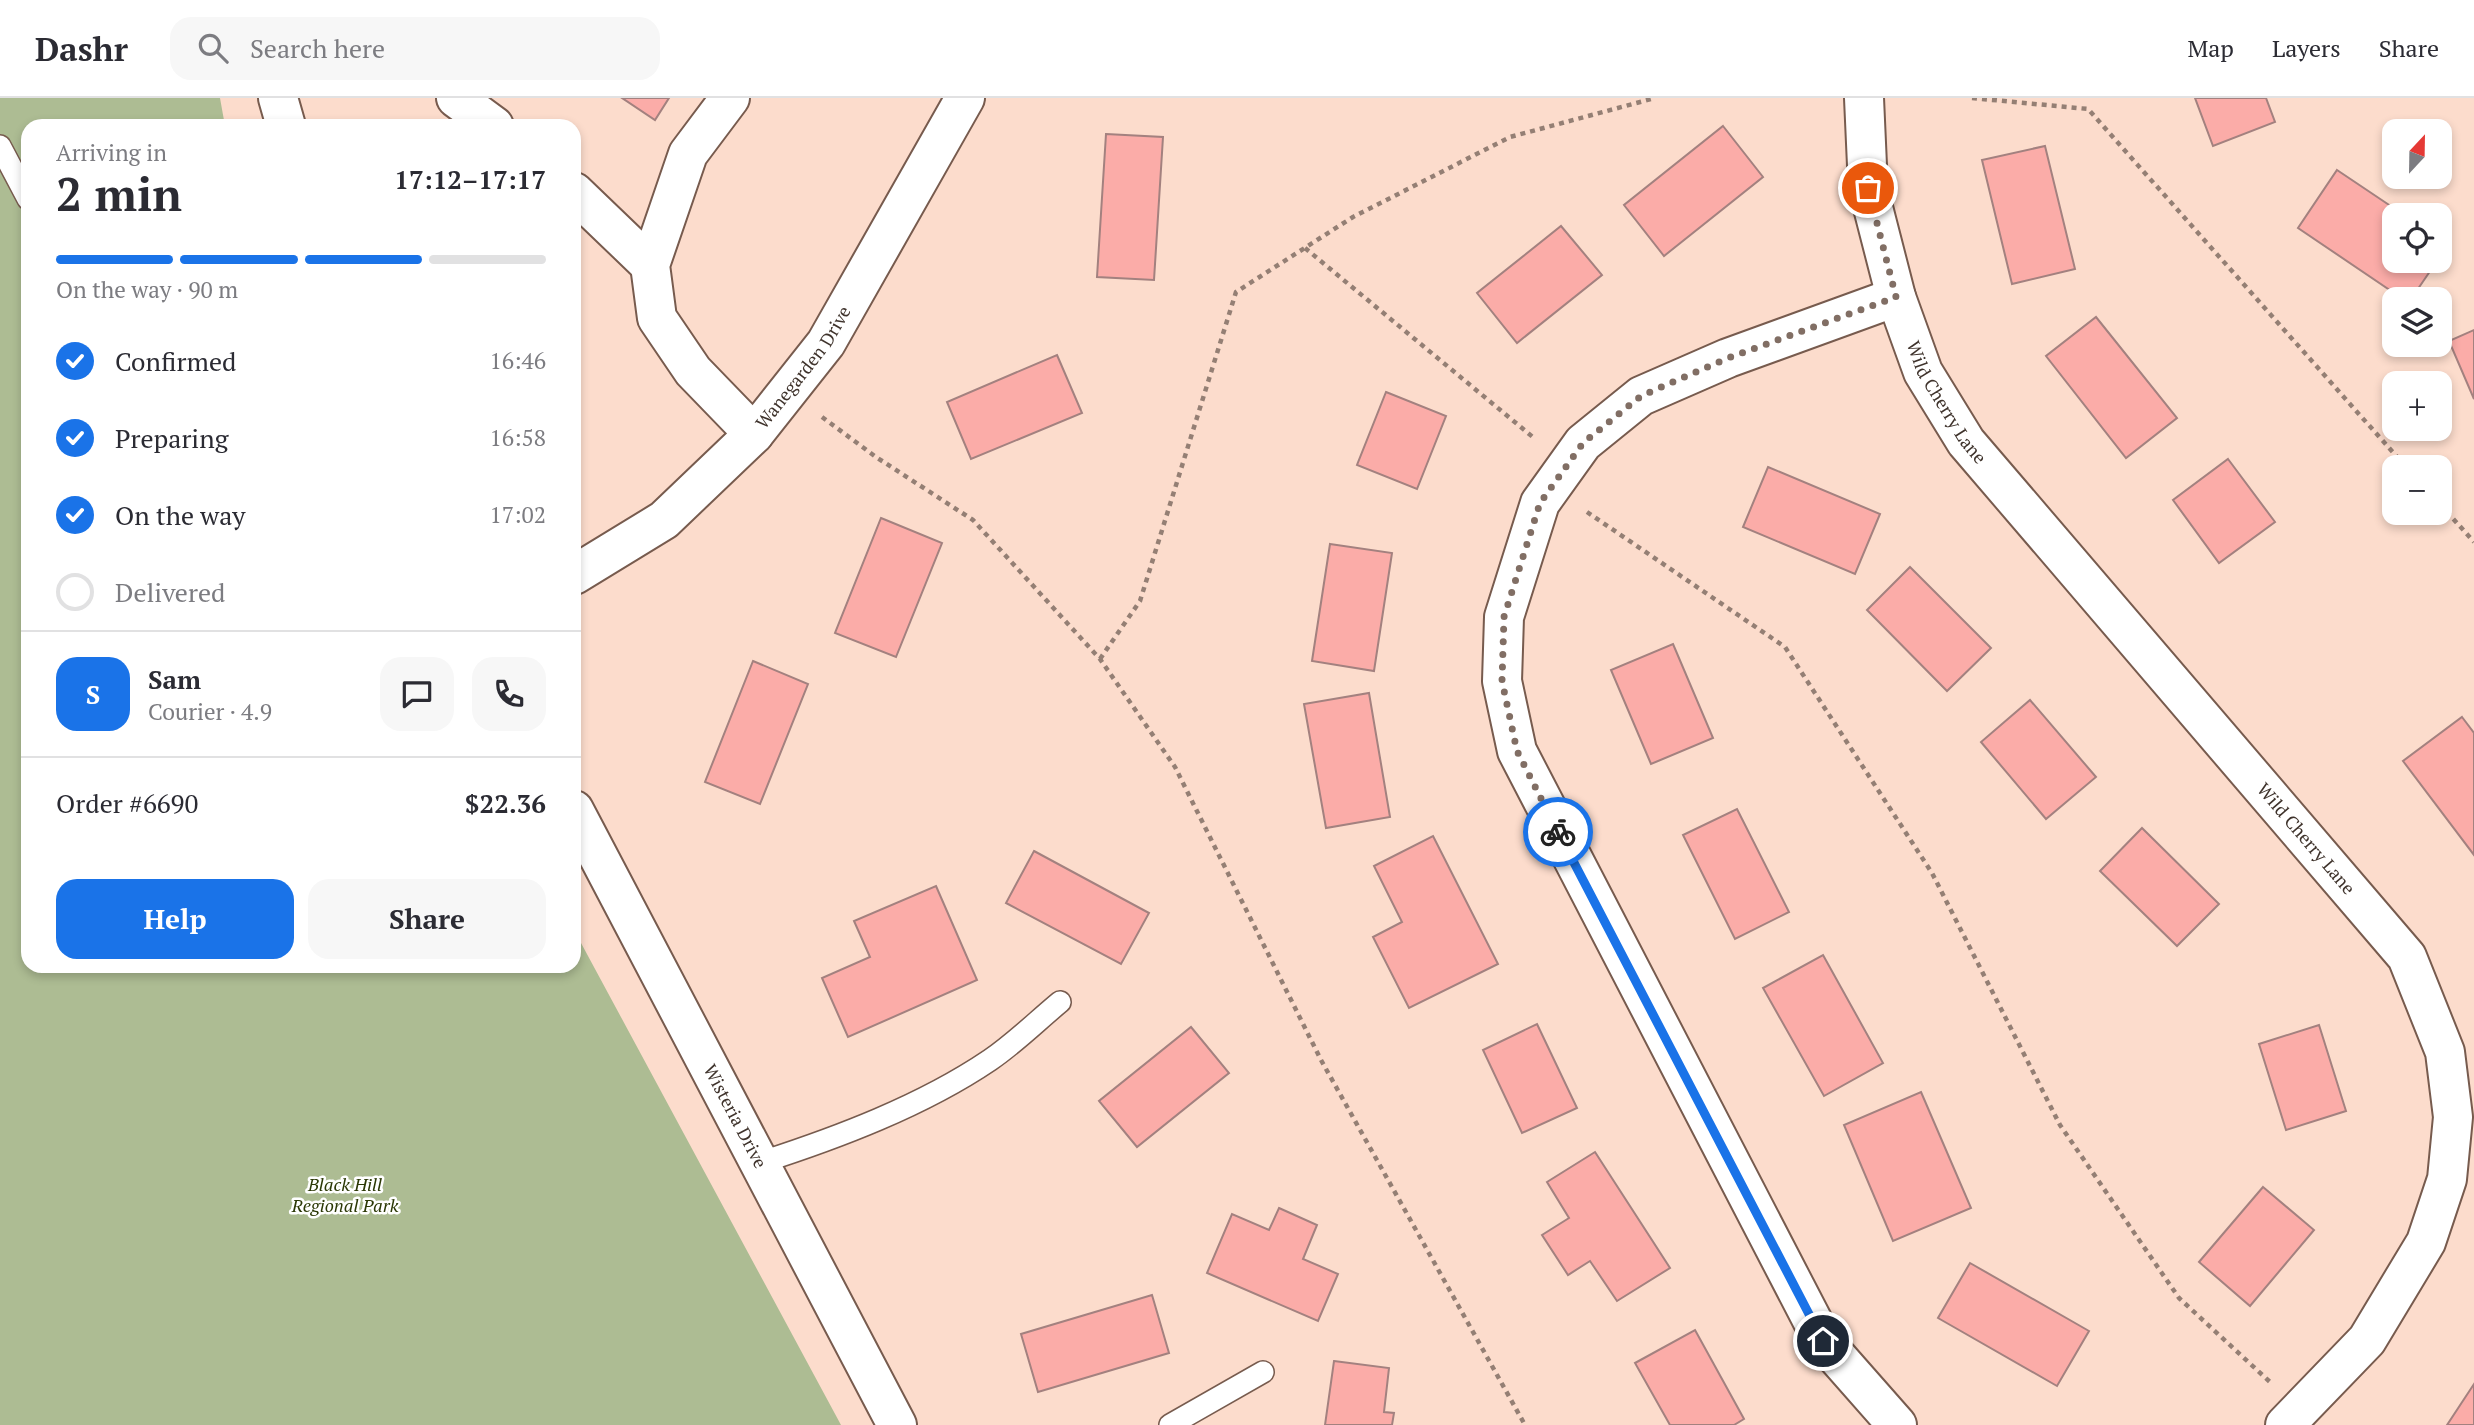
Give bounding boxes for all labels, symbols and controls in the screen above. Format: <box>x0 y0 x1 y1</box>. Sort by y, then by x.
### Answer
search box <box>170 17 660 80</box>
text: Dashr <box>35 27 128 70</box>
icon: search <box>194 29 232 67</box>
text: Search here <box>250 31 385 65</box>
text: Map <box>2187 32 2234 64</box>
text: Layers <box>2272 32 2341 64</box>
text: Share <box>2379 32 2439 64</box>
north arrow <box>2382 119 2452 189</box>
map controls <box>2382 119 2452 525</box>
text: Arriving in <box>56 137 167 168</box>
pin <box>1838 158 1898 218</box>
text: 17:12–17:17 <box>394 162 546 196</box>
text: 2 min <box>56 163 182 224</box>
icon: bag <box>1849 169 1887 207</box>
button: locate <box>2382 203 2452 273</box>
text: On the way · 90 m <box>56 274 238 305</box>
button: layers <box>2382 287 2452 357</box>
street label: Wanegarden Drive <box>750 301 856 433</box>
street label: Wild Cherry Lane <box>1902 337 1992 468</box>
icon: check <box>56 342 94 380</box>
text: Confirmed <box>115 344 236 378</box>
text: 16:46 <box>489 345 546 376</box>
button: + <box>2382 371 2452 441</box>
icon: check <box>56 419 94 457</box>
text: Preparing <box>115 421 228 455</box>
text: 16:58 <box>489 422 546 453</box>
button: − <box>2382 455 2452 525</box>
icon: check <box>56 496 94 534</box>
text: On the way <box>115 498 246 532</box>
text: 17:02 <box>489 499 546 530</box>
text: Delivered <box>115 575 225 609</box>
button: chat <box>380 657 454 731</box>
button: phone <box>472 657 546 731</box>
text: Sam <box>148 662 201 696</box>
text: S <box>86 677 100 711</box>
text: Courier · 4.9 <box>148 696 272 727</box>
street label: Wild Cherry Lane <box>2252 777 2361 899</box>
text: Order #6690 <box>56 786 198 820</box>
text: $22.36 <box>465 786 546 820</box>
courier <box>1523 797 1593 867</box>
icon: bike <box>1539 813 1577 851</box>
button: Help <box>56 879 294 959</box>
button: Share <box>308 879 546 959</box>
street label: Wisteria Drive <box>699 1060 773 1172</box>
park label: Black Hill Regional Park <box>291 1172 399 1217</box>
pin <box>1793 1311 1853 1371</box>
icon: home <box>1804 1322 1842 1360</box>

